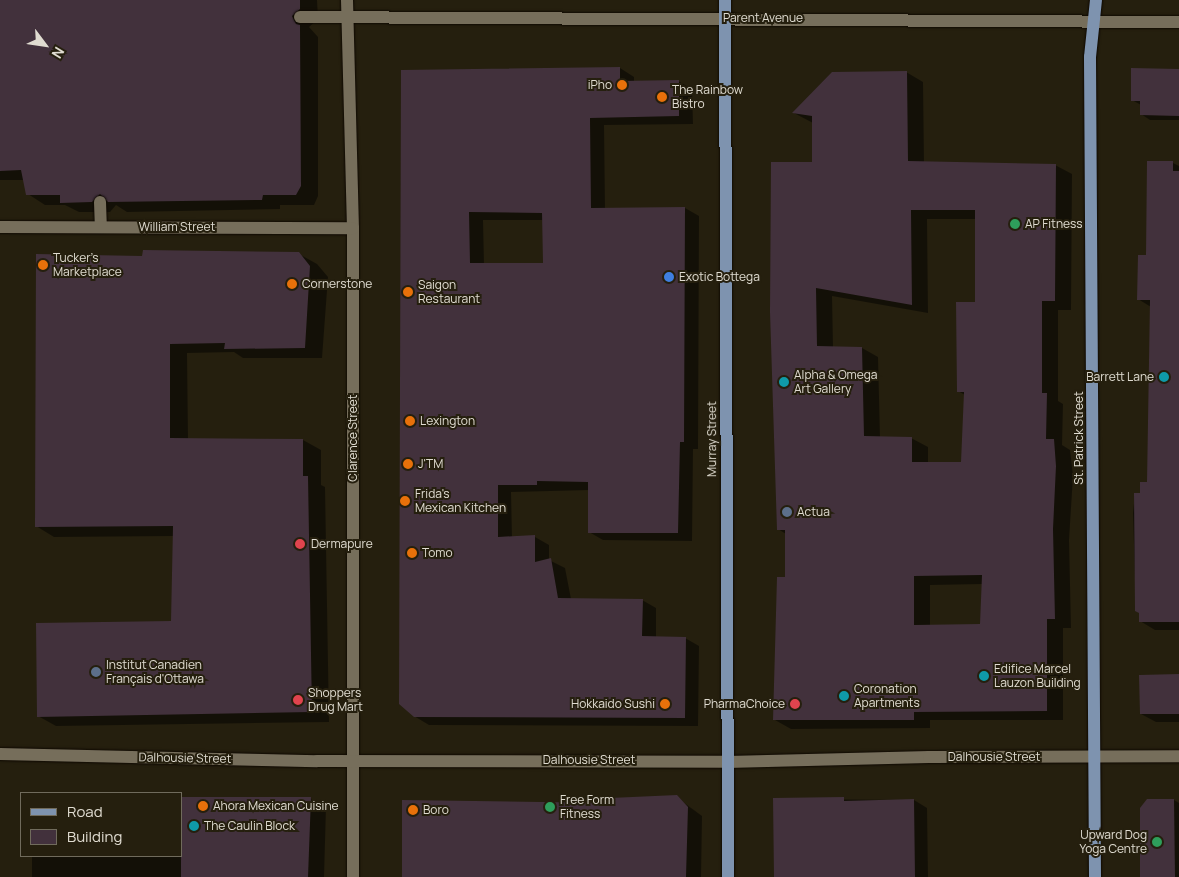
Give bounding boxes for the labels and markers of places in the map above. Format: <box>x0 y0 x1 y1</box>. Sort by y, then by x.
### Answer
place label: iPho <box>588 78 612 92</box>
marker: iPho <box>616 79 628 91</box>
place label: The Rainbow Bistro <box>672 83 743 111</box>
marker: The Rainbow Bistro <box>656 91 668 103</box>
place label: AP Fitness <box>1025 217 1083 231</box>
marker: AP Fitness <box>1009 218 1021 230</box>
place label: Tucker’s Marketplace <box>53 251 122 279</box>
marker: Tucker’s Marketplace <box>37 259 49 271</box>
place label: Exotic Bottega <box>679 270 760 284</box>
marker: Exotic Bottega <box>663 271 675 283</box>
place label: Cornerstone <box>302 277 372 291</box>
marker: Cornerstone <box>286 278 298 290</box>
place label: Saigon Restaurant <box>418 278 480 306</box>
marker: Saigon Restaurant <box>402 286 414 298</box>
place label: Alpha & Omega Art Gallery <box>794 368 878 396</box>
place label: Barrett Lane <box>1086 370 1154 384</box>
marker: Barrett Lane <box>1158 371 1170 383</box>
marker: Alpha & Omega Art Gallery <box>778 376 790 388</box>
place label: Lexington <box>420 414 475 428</box>
marker: Lexington <box>404 415 416 427</box>
place label: J'TM <box>418 457 443 471</box>
marker: J'TM <box>402 458 414 470</box>
place label: Frida's Mexican Kitchen <box>415 487 506 515</box>
marker: Frida's Mexican Kitchen <box>399 495 411 507</box>
place label: Actua <box>797 505 830 519</box>
marker: Actua <box>781 506 793 518</box>
marker: Dermapure <box>293 537 307 551</box>
place label: Dermapure <box>311 537 373 551</box>
place label: Tomo <box>422 546 453 560</box>
marker: Tomo <box>406 547 418 559</box>
place label: Institut Canadien Français d'Ottawa <box>106 658 204 686</box>
place label: Edifice Marcel Lauzon Building <box>994 662 1081 690</box>
marker: Institut Canadien Français d'Ottawa <box>90 666 102 678</box>
marker: Edifice Marcel Lauzon Building <box>978 670 990 682</box>
place label: Coronation Apartments <box>854 682 920 710</box>
place label: Shoppers Drug Mart <box>308 686 363 714</box>
marker: Coronation Apartments <box>838 690 850 702</box>
marker: Shoppers Drug Mart <box>292 694 304 706</box>
place label: Hokkaido Sushi <box>571 697 655 711</box>
place label: PharmaChoice <box>704 697 785 711</box>
marker: Hokkaido Sushi <box>659 698 671 710</box>
marker: PharmaChoice <box>789 698 801 710</box>
place label: Free Form Fitness <box>560 793 614 821</box>
place label: Ahora Mexican Cuisine <box>213 799 338 813</box>
marker: Ahora Mexican Cuisine <box>197 800 209 812</box>
marker: Free Form Fitness <box>544 801 556 813</box>
place label: Boro <box>423 803 449 817</box>
marker: Boro <box>407 804 419 816</box>
place label: The Caulin Block <box>204 819 295 833</box>
marker: The Caulin Block <box>188 820 200 832</box>
place label: Upward Dog Yoga Centre <box>1079 828 1147 856</box>
marker: Upward Dog Yoga Centre <box>1151 836 1163 848</box>

